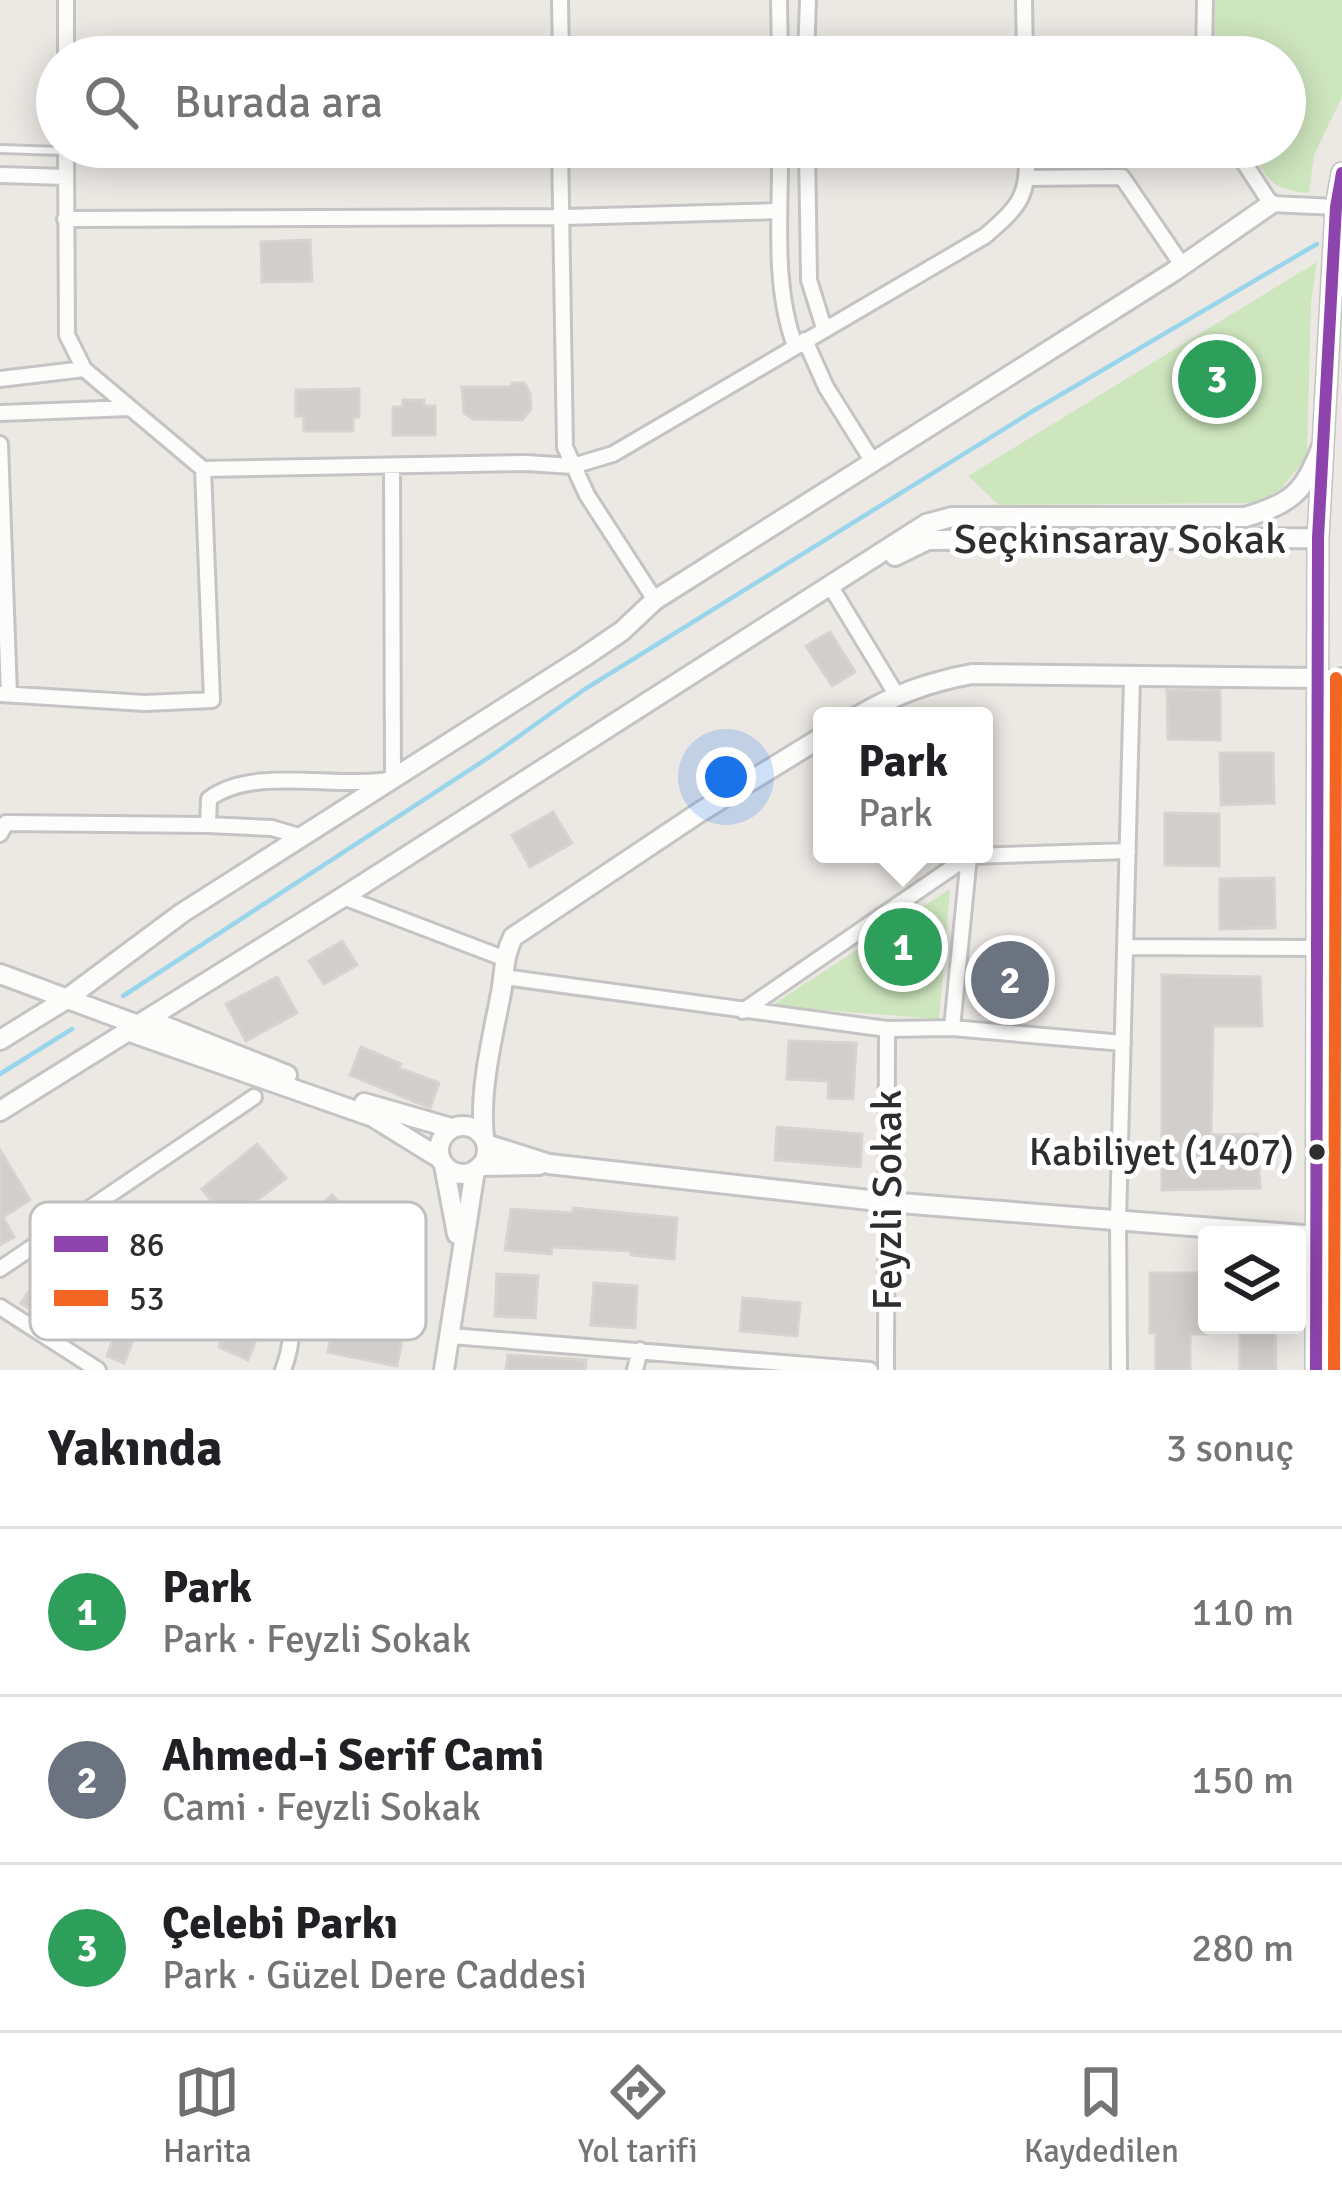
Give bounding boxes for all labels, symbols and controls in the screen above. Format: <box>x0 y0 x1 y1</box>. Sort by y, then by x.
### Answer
search box <box>36 36 1306 168</box>
icon: search <box>78 69 144 135</box>
text: Burada ara <box>174 75 383 130</box>
pin: 3 <box>1178 334 1256 424</box>
street label: Seçkinsaray Sokak <box>954 514 1286 565</box>
popup <box>813 707 993 863</box>
text: Park <box>858 734 948 789</box>
your location <box>696 747 756 807</box>
text: Park <box>858 789 933 837</box>
pin: 1 <box>864 902 942 992</box>
pin: 2 <box>971 935 1049 1025</box>
street label: Feyzli Sokak <box>862 1090 913 1310</box>
place label: Kabiliyet (1407) <box>1029 1128 1294 1176</box>
marker: Kabiliyet (1407) <box>1306 1141 1328 1163</box>
legend <box>30 1202 426 1340</box>
text: 86 <box>129 1225 165 1266</box>
map controls <box>1198 1226 1306 1334</box>
button: layers <box>1198 1226 1306 1334</box>
text: 53 <box>129 1279 165 1320</box>
text: Yakında <box>48 1417 222 1480</box>
text: 3 sonuç <box>1166 1424 1294 1472</box>
text: Park <box>162 1560 252 1615</box>
text: 1 <box>76 1588 98 1636</box>
text: 110 m <box>1191 1588 1294 1636</box>
text: Park · Feyzli Sokak <box>162 1615 471 1663</box>
text: Ahmed-i Serif Cami <box>162 1728 544 1783</box>
text: 2 <box>76 1756 98 1804</box>
text: 150 m <box>1191 1756 1294 1804</box>
text: Cami · Feyzli Sokak <box>162 1783 481 1831</box>
text: Çelebi Parkı <box>162 1896 398 1951</box>
text: 3 <box>76 1924 98 1972</box>
text: 280 m <box>1191 1924 1294 1972</box>
text: Park · Güzel Dere Caddesi <box>162 1951 587 1999</box>
tab: Harita <box>163 2059 252 2172</box>
tab: Yol tarifi <box>578 2059 698 2172</box>
tab: Kaydedilen <box>1024 2059 1179 2172</box>

